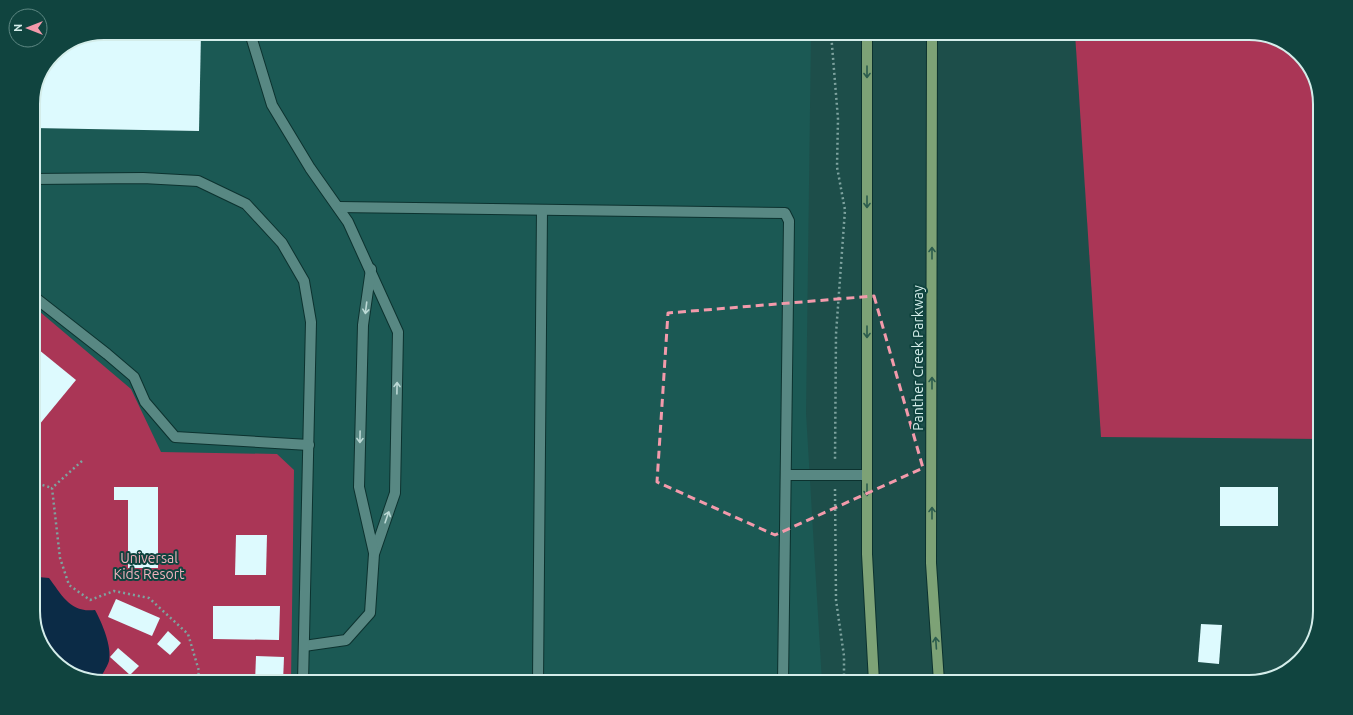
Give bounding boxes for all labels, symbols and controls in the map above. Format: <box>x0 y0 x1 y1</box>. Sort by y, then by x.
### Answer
north arrow <box>8 8 48 48</box>
text: N <box>12 24 24 32</box>
one-way arrow <box>863 65 871 78</box>
one-way arrow <box>863 195 871 208</box>
one-way arrow <box>928 247 936 260</box>
street label: Panther Creek Parkway <box>910 285 926 431</box>
one-way arrow <box>362 301 370 314</box>
one-way arrow <box>863 325 871 338</box>
one-way arrow <box>928 377 936 390</box>
one-way arrow <box>393 382 401 395</box>
one-way arrow <box>357 430 364 443</box>
one-way arrow <box>863 483 871 496</box>
one-way arrow <box>928 507 936 520</box>
one-way arrow <box>384 511 391 524</box>
park label: Universal Kids Resort <box>113 550 185 582</box>
one-way arrow <box>933 637 940 650</box>

